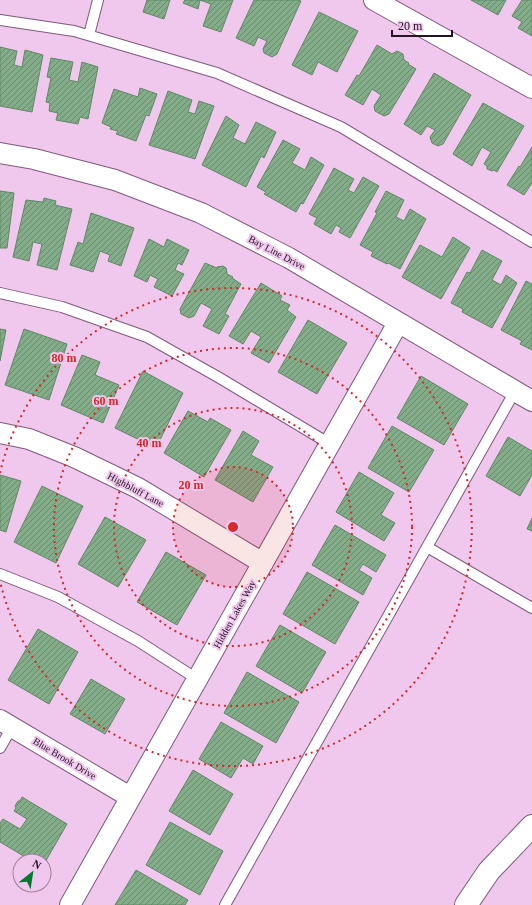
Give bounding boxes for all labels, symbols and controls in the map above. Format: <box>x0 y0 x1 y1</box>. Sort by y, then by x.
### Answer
scale bar <box>392 12 452 38</box>
text: 20 m <box>398 19 423 33</box>
street label: Bay Line Drive <box>247 233 307 272</box>
text: 80 m <box>52 351 77 365</box>
text: 60 m <box>94 394 119 408</box>
text: 40 m <box>137 436 162 450</box>
street label: Highbluff Lane <box>106 470 166 509</box>
text: 20 m <box>179 478 204 492</box>
centre of rings <box>226 520 240 534</box>
street label: Hidden Lakes Way <box>211 578 258 650</box>
street label: Blue Brook Drive <box>31 735 99 782</box>
north arrow <box>12 853 52 893</box>
text: N <box>31 857 43 872</box>

